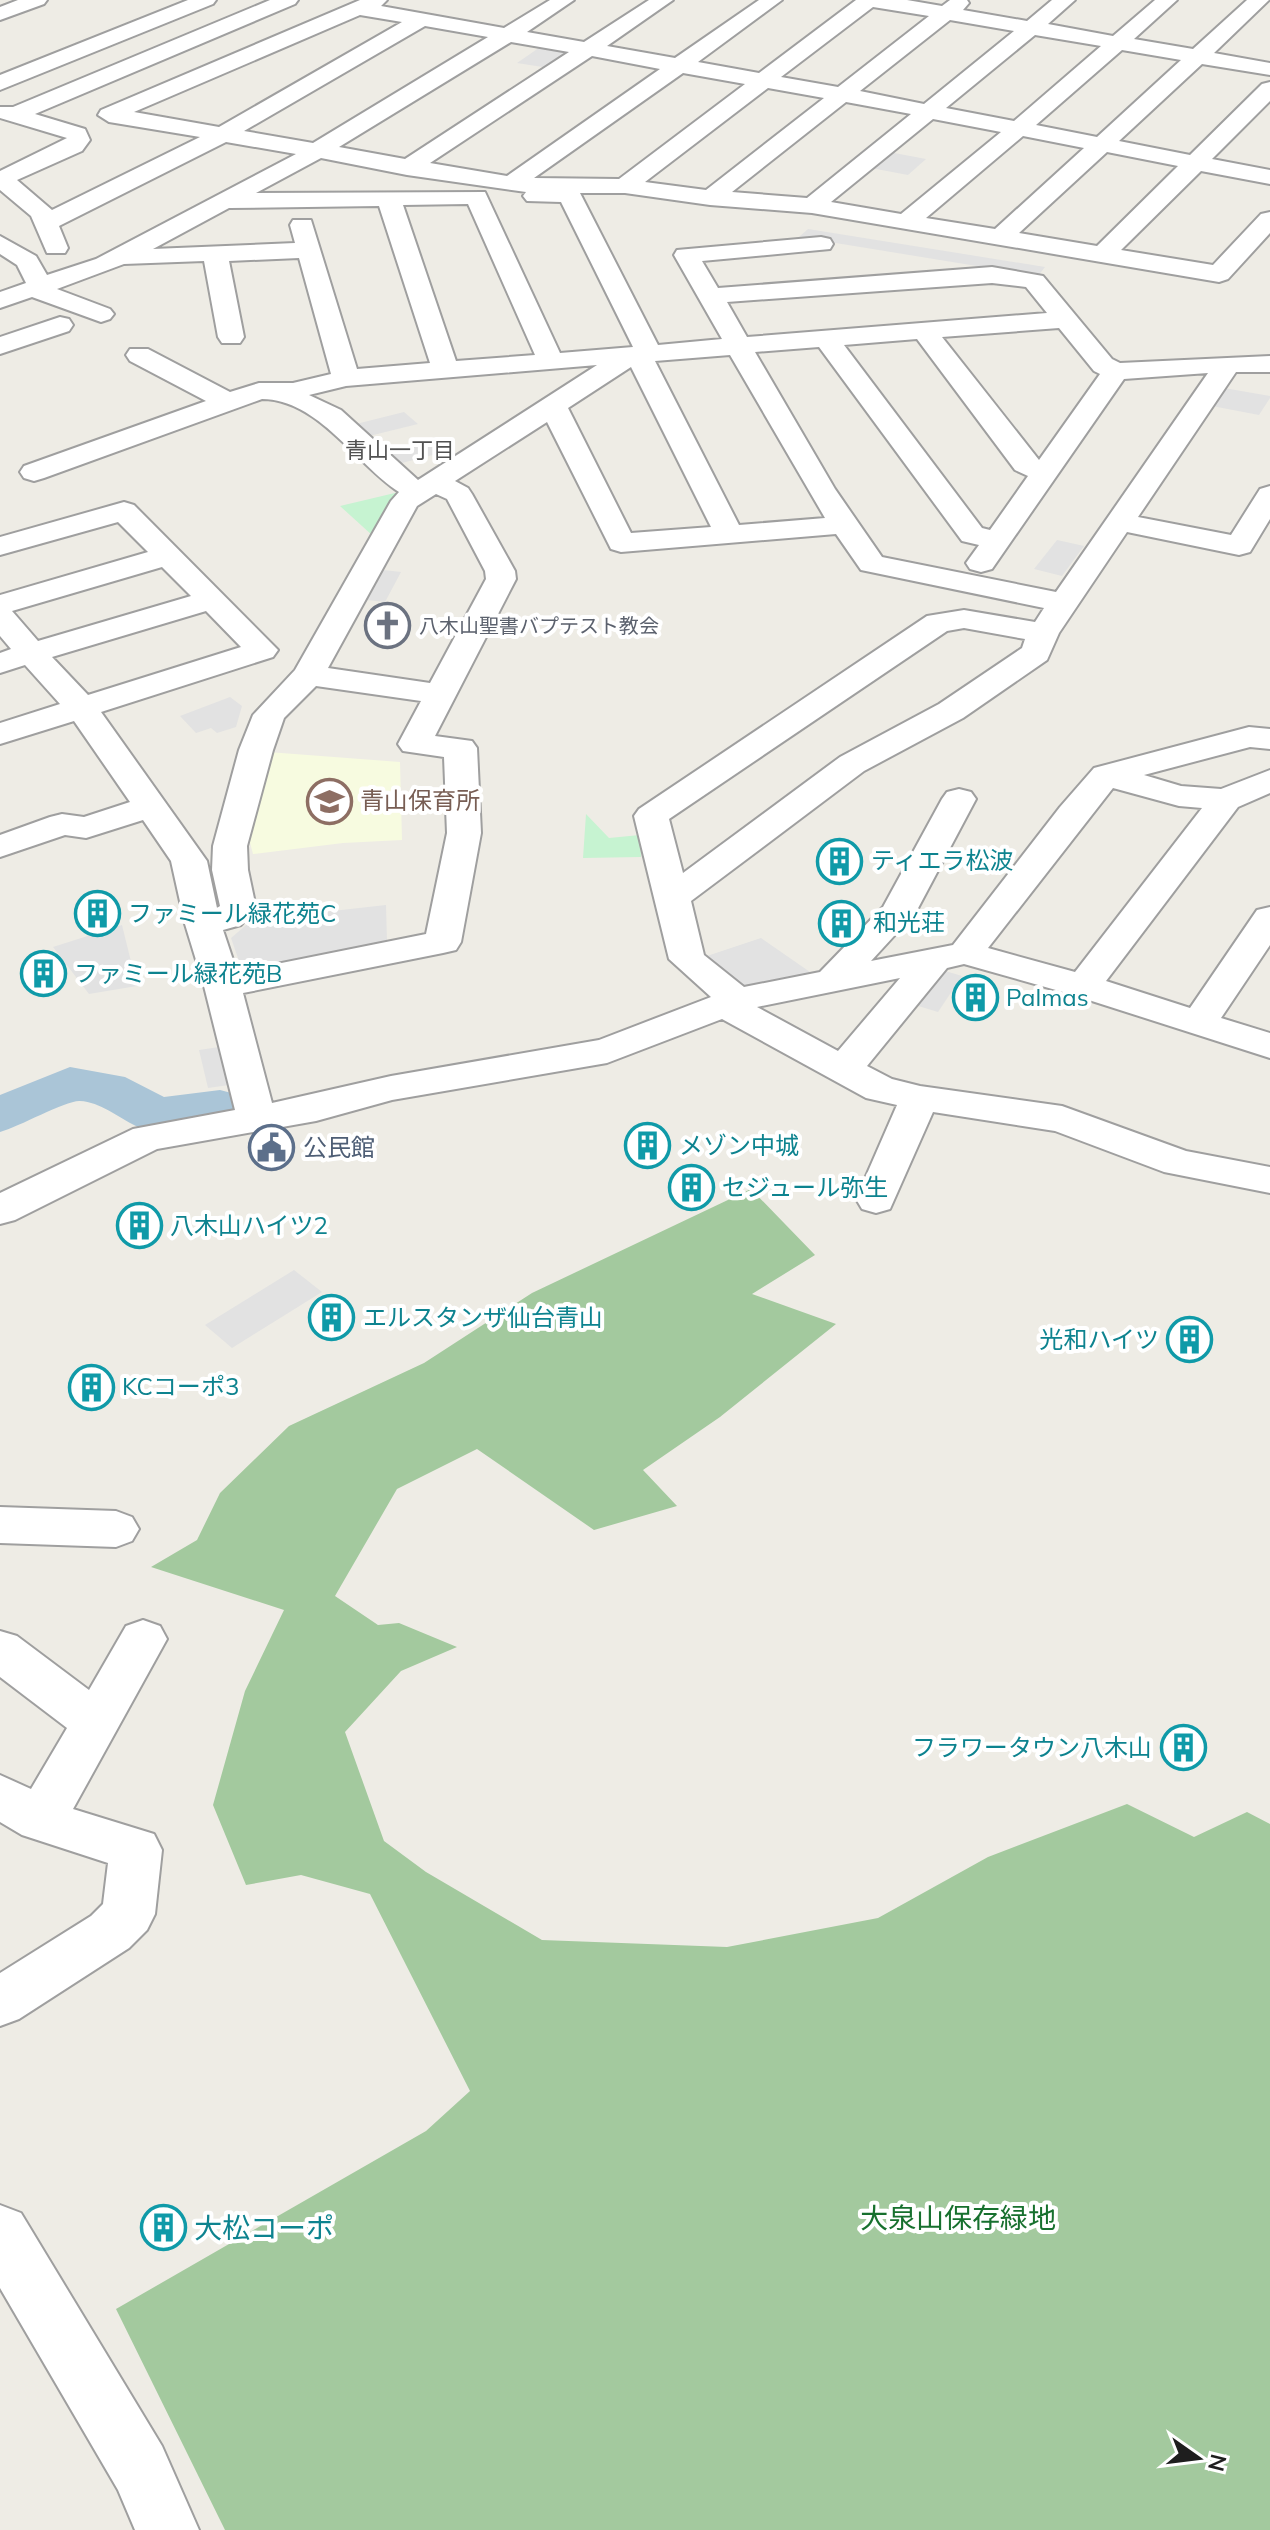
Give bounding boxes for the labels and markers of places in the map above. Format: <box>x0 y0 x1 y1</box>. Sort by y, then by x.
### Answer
church icon: 八木山聖書バプテスト教会 <box>364 602 412 650</box>
place label: 八木山聖書バプテスト教会 <box>419 613 659 638</box>
school or university icon: 青山保育所 <box>305 777 353 825</box>
place label: 青山保育所 <box>360 785 480 815</box>
building icon: ティエラ松波 <box>816 837 864 885</box>
place label: ティエラ松波 <box>871 845 1014 875</box>
building icon: ファミール緑花苑C <box>73 890 121 938</box>
place label: ファミール緑花苑C <box>128 898 336 928</box>
building icon: 和光荘 <box>818 899 866 947</box>
place label: 和光荘 <box>873 907 945 937</box>
building icon: ファミール緑花苑B <box>19 950 67 998</box>
place label: ファミール緑花苑B <box>74 958 282 988</box>
building icon: Palmas <box>951 974 999 1022</box>
place label: Palmas <box>1006 982 1089 1012</box>
building icon: メゾン中城 <box>624 1122 672 1170</box>
public building icon: 公民館 <box>248 1124 296 1172</box>
place label: メゾン中城 <box>679 1130 799 1160</box>
place label: 公民館 <box>303 1132 375 1162</box>
building icon: セジュール弥生 <box>667 1164 715 1212</box>
place label: セジュール弥生 <box>722 1172 888 1202</box>
building icon: 八木山ハイツ2 <box>115 1202 163 1250</box>
place label: 八木山ハイツ2 <box>170 1210 328 1240</box>
building icon: エルスタンザ仙台青山 <box>308 1294 356 1342</box>
place label: エルスタンザ仙台青山 <box>363 1302 603 1332</box>
building icon: 光和ハイツ <box>1166 1316 1214 1364</box>
place label: 光和ハイツ <box>1039 1324 1159 1354</box>
building icon: KCコーポ3 <box>67 1363 115 1411</box>
place label: KCコーポ3 <box>122 1371 239 1401</box>
building icon: フラワータウン八木山 <box>1159 1724 1207 1772</box>
place label: フラワータウン八木山 <box>912 1732 1152 1762</box>
building icon: 大松コーポ <box>139 2204 187 2252</box>
place label: 大松コーポ <box>194 2210 334 2245</box>

